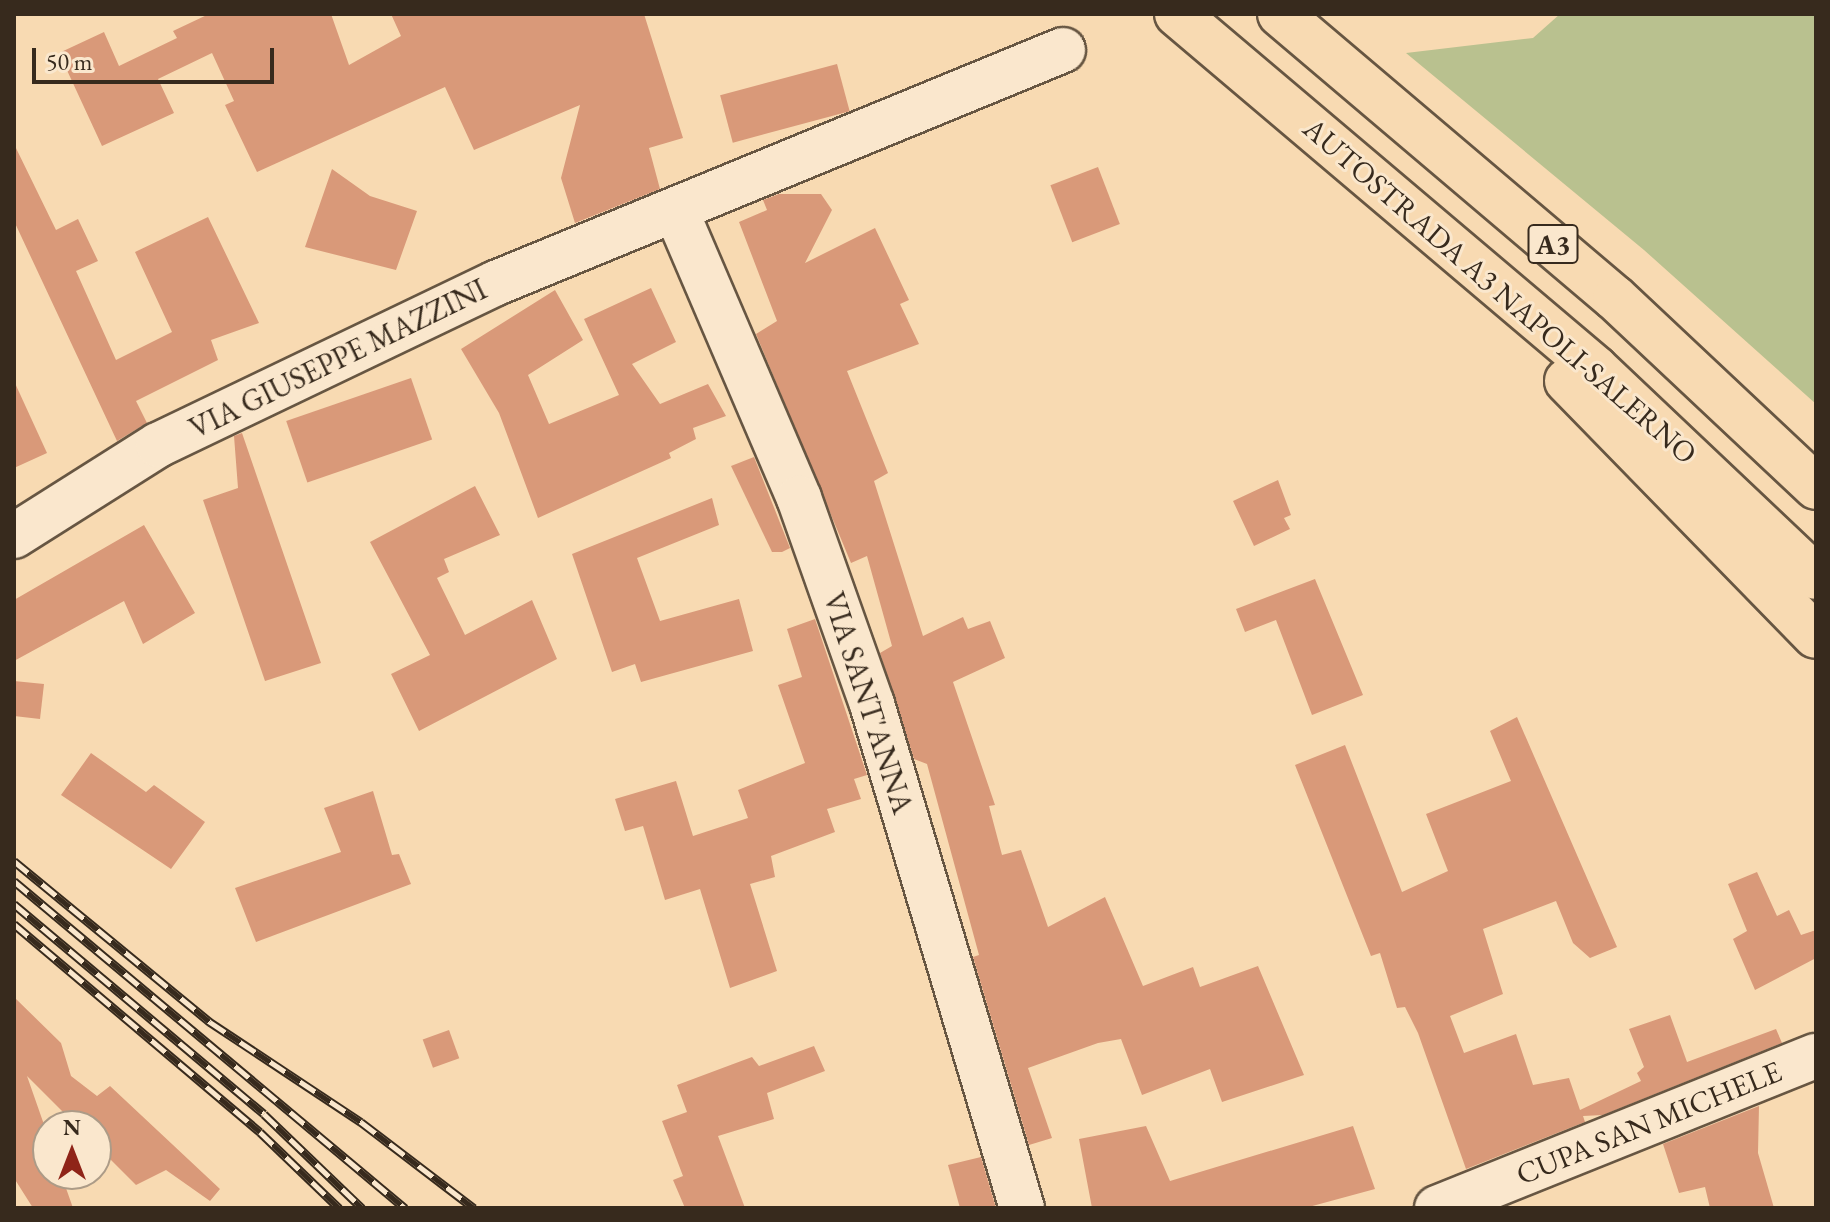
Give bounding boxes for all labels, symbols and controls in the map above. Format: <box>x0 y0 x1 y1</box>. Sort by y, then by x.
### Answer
scale bar <box>36 32 278 82</box>
text: 50 m <box>46 46 93 77</box>
street label: AUTOSTRADA A3 NAPOLI-SALERNO <box>1296 110 1704 472</box>
road number: A3 <box>1527 220 1579 268</box>
street label: VIA GIUSEPPE MAZZINI <box>183 271 493 447</box>
street label: VIA SANT'ANNA <box>815 588 921 818</box>
street label: CUPA SAN MICHELE <box>1511 1053 1787 1193</box>
north arrow <box>32 1110 112 1190</box>
text: N <box>63 1113 81 1142</box>

